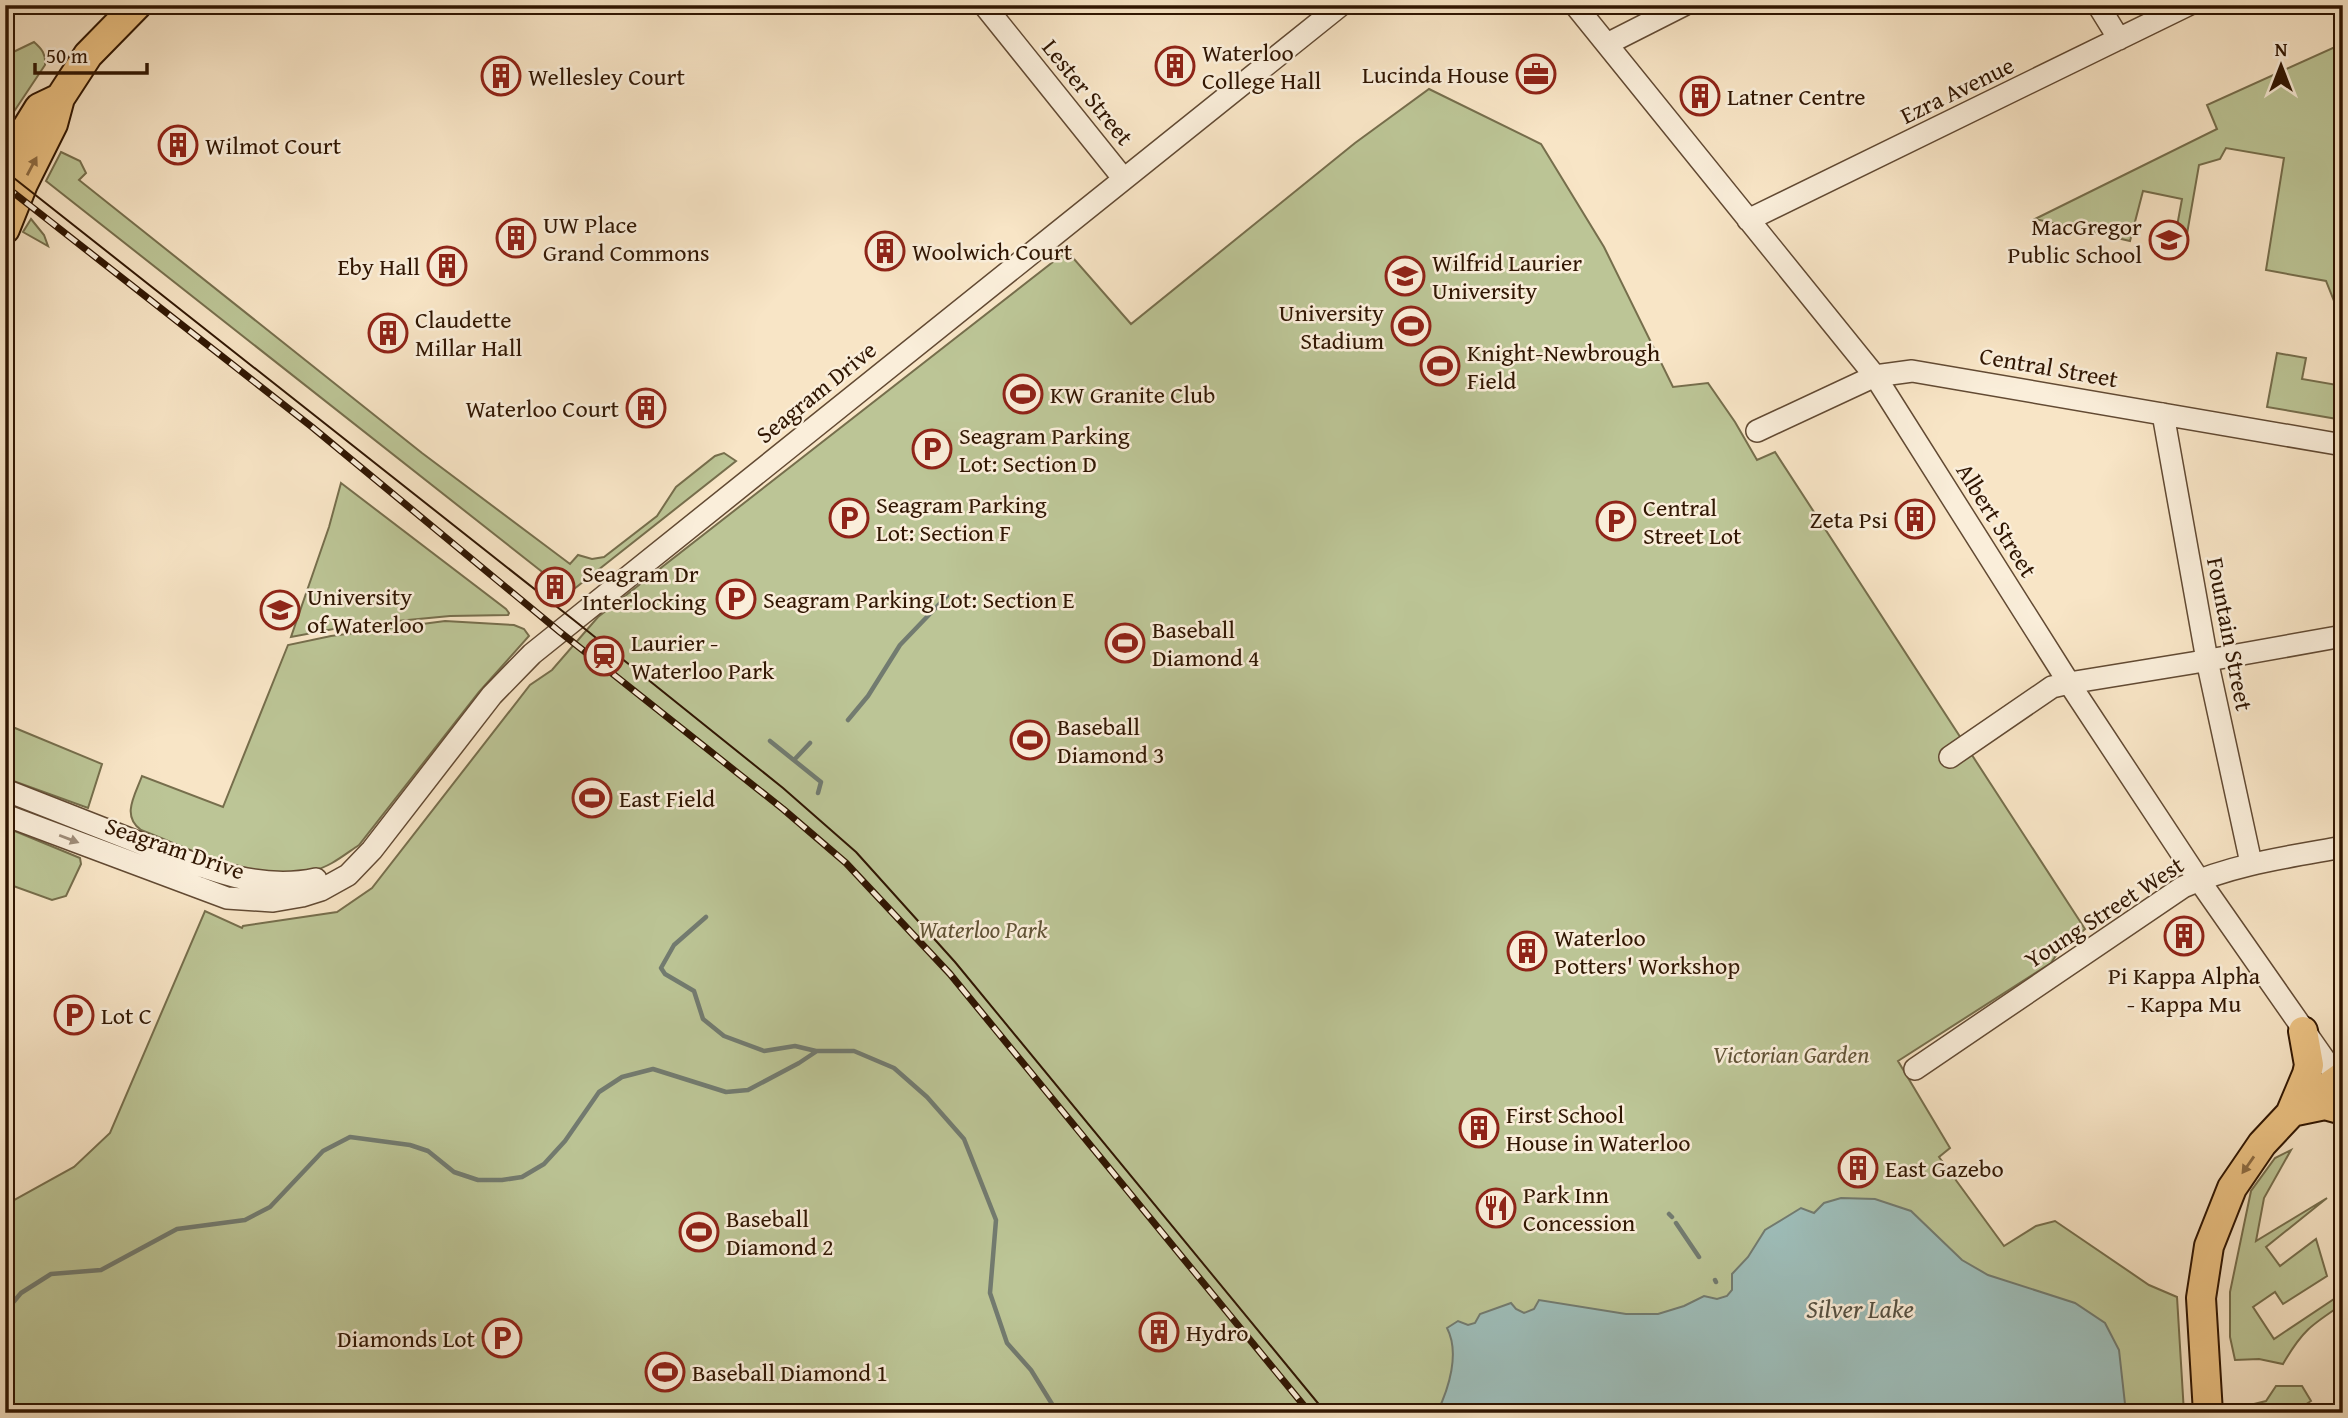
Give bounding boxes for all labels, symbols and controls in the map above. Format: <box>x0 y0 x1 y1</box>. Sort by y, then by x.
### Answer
street label: Lester Street <box>1034 31 1142 153</box>
scale bar <box>35 32 147 76</box>
north arrow <box>2246 32 2316 102</box>
place label: Waterloo College Hall <box>1202 35 1322 98</box>
text: N <box>2275 35 2288 63</box>
text: 50 m <box>46 40 88 71</box>
building icon: Waterloo College Hall <box>1154 45 1196 87</box>
street label: Ezra Avenue <box>1894 47 2020 133</box>
office icon: Lucinda House <box>1515 53 1557 95</box>
building icon: Wellesley Court <box>480 55 522 97</box>
place label: Lucinda House <box>1362 57 1509 92</box>
place label: Wellesley Court <box>528 59 685 94</box>
building icon: Latner Centre <box>1679 75 1721 117</box>
place label: Latner Centre <box>1727 79 1865 114</box>
building icon: Wilmot Court <box>157 124 199 166</box>
place label: Wilmot Court <box>205 128 342 163</box>
one-way arrow <box>26 157 38 176</box>
place label: UW Place Grand Commons <box>543 207 709 270</box>
place label: MacGregor Public School <box>2008 209 2142 272</box>
building icon: UW Place Grand Commons <box>495 217 537 259</box>
school or university icon: MacGregor Public School <box>2148 219 2190 261</box>
building icon: Woolwich Court <box>864 230 906 272</box>
place label: Woolwich Court <box>912 234 1073 269</box>
building icon: Eby Hall <box>426 245 468 287</box>
place label: Wilfrid Laurier University <box>1432 245 1582 308</box>
place label: Eby Hall <box>337 249 420 284</box>
school or university icon: Wilfrid Laurier University <box>1384 255 1426 297</box>
place label: University Stadium <box>1279 295 1384 358</box>
place label: Claudette Millar Hall <box>415 302 522 365</box>
sports icon: University Stadium <box>1390 305 1432 347</box>
building icon: Claudette Millar Hall <box>367 312 409 354</box>
street label: Seagram Drive <box>748 332 884 452</box>
place label: Knight-Newbrough Field <box>1467 335 1661 398</box>
street label: Central Street <box>1977 338 2121 396</box>
sports icon: Knight-Newbrough Field <box>1419 345 1461 387</box>
sports icon: KW Granite Club <box>1002 373 1044 415</box>
place label: KW Granite Club <box>1050 377 1215 412</box>
building icon: Waterloo Court <box>625 387 667 429</box>
place label: Waterloo Court <box>465 391 620 426</box>
place label: Seagram Parking Lot: Section D <box>959 418 1130 481</box>
parking icon: Seagram Parking Lot: Section D <box>911 428 953 470</box>
street label: Albert Street <box>1948 456 2046 585</box>
place label: Seagram Parking Lot: Section F <box>876 487 1047 550</box>
place label: Central Street Lot <box>1643 490 1742 553</box>
parking icon: Seagram Parking Lot: Section F <box>828 497 870 539</box>
building icon: Zeta Psi <box>1894 498 1936 540</box>
parking icon: Central Street Lot <box>1595 500 1637 542</box>
place label: Zeta Psi <box>1810 502 1888 537</box>
street label: Fountain Street <box>2198 554 2262 714</box>
place label: Seagram Dr Interlocking <box>582 556 706 619</box>
building icon: Seagram Dr Interlocking <box>534 566 576 608</box>
parking icon: Seagram Parking Lot: Section E <box>715 578 757 620</box>
place label: University of Waterloo <box>307 579 424 642</box>
place label: Seagram Parking Lot: Section E <box>763 582 1074 617</box>
school or university icon: University of Waterloo <box>259 589 301 631</box>
place label: Baseball Diamond 4 <box>1152 612 1260 675</box>
sports icon: Baseball Diamond 4 <box>1104 622 1146 664</box>
place label: Laurier - Waterloo Park <box>631 625 775 688</box>
station icon: Laurier - Waterloo Park <box>583 635 625 677</box>
place label: Baseball Diamond 3 <box>1057 709 1165 772</box>
sports icon: Baseball Diamond 3 <box>1009 719 1051 761</box>
sports icon: East Field <box>571 777 613 819</box>
place label: East Field <box>619 781 715 816</box>
street label: Seagram Drive <box>100 808 250 888</box>
one-way arrow <box>59 834 80 845</box>
street label: Young Street West <box>2017 847 2191 977</box>
park label: Waterloo Park <box>918 912 1048 947</box>
building icon: Pi Kappa Alpha - Kappa Mu <box>2163 915 2205 957</box>
place label: Waterloo Potters' Workshop <box>1554 920 1740 983</box>
building icon: Waterloo Potters' Workshop <box>1506 930 1548 972</box>
place label: Pi Kappa Alpha - Kappa Mu <box>2108 958 2261 1021</box>
parking icon: Lot C <box>53 994 95 1036</box>
place label: Lot C <box>101 998 152 1033</box>
park label: Victorian Garden <box>1713 1037 1869 1072</box>
place label: First School House in Waterloo <box>1506 1097 1690 1160</box>
building icon: First School House in Waterloo <box>1458 1107 1500 1149</box>
building icon: East Gazebo <box>1837 1147 1879 1189</box>
place label: East Gazebo <box>1885 1151 2004 1186</box>
one-way arrow <box>2241 1155 2254 1175</box>
place label: Park Inn Concession <box>1523 1177 1636 1240</box>
restaurant icon: Park Inn Concession <box>1475 1187 1517 1229</box>
place label: Baseball Diamond 2 <box>726 1201 834 1264</box>
sports icon: Baseball Diamond 2 <box>678 1211 720 1253</box>
water label: Silver Lake <box>1806 1289 1914 1328</box>
building icon: Hydro <box>1138 1311 1180 1353</box>
place label: Hydro <box>1186 1315 1248 1350</box>
parking icon: Diamonds Lot <box>481 1317 523 1359</box>
place label: Diamonds Lot <box>337 1321 476 1356</box>
sports icon: Baseball Diamond 1 <box>644 1351 686 1393</box>
place label: Baseball Diamond 1 <box>692 1355 888 1390</box>

